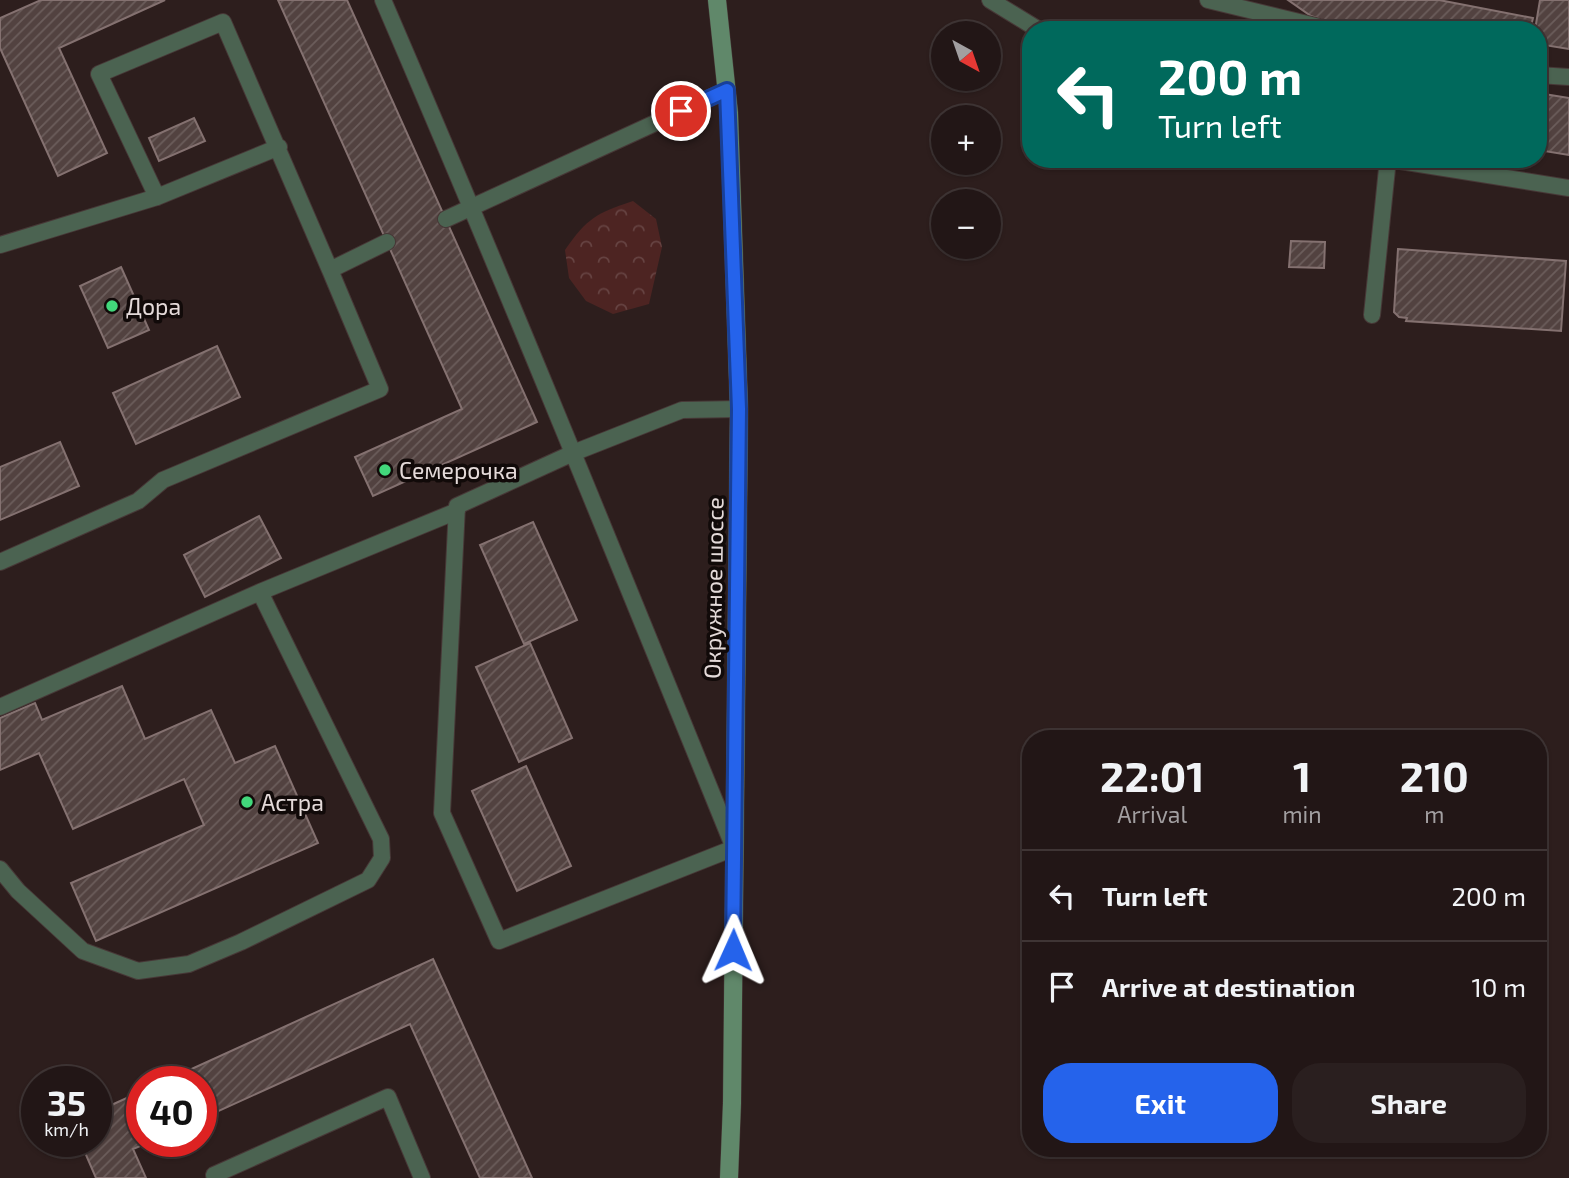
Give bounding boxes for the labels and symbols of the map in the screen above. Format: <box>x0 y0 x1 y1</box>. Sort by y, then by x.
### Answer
north arrow <box>931 21 1001 91</box>
pin <box>651 81 711 141</box>
place label: Дора <box>126 292 181 320</box>
marker: Дора <box>104 298 120 314</box>
place label: Семерочка <box>399 456 518 484</box>
marker: Семерочка <box>377 462 393 478</box>
street label: Окружное шоссе <box>697 497 730 679</box>
place label: Астра <box>261 788 324 816</box>
marker: Астра <box>239 794 255 810</box>
position arrow <box>696 913 770 987</box>
speed limit sign: 40 <box>126 1066 217 1157</box>

